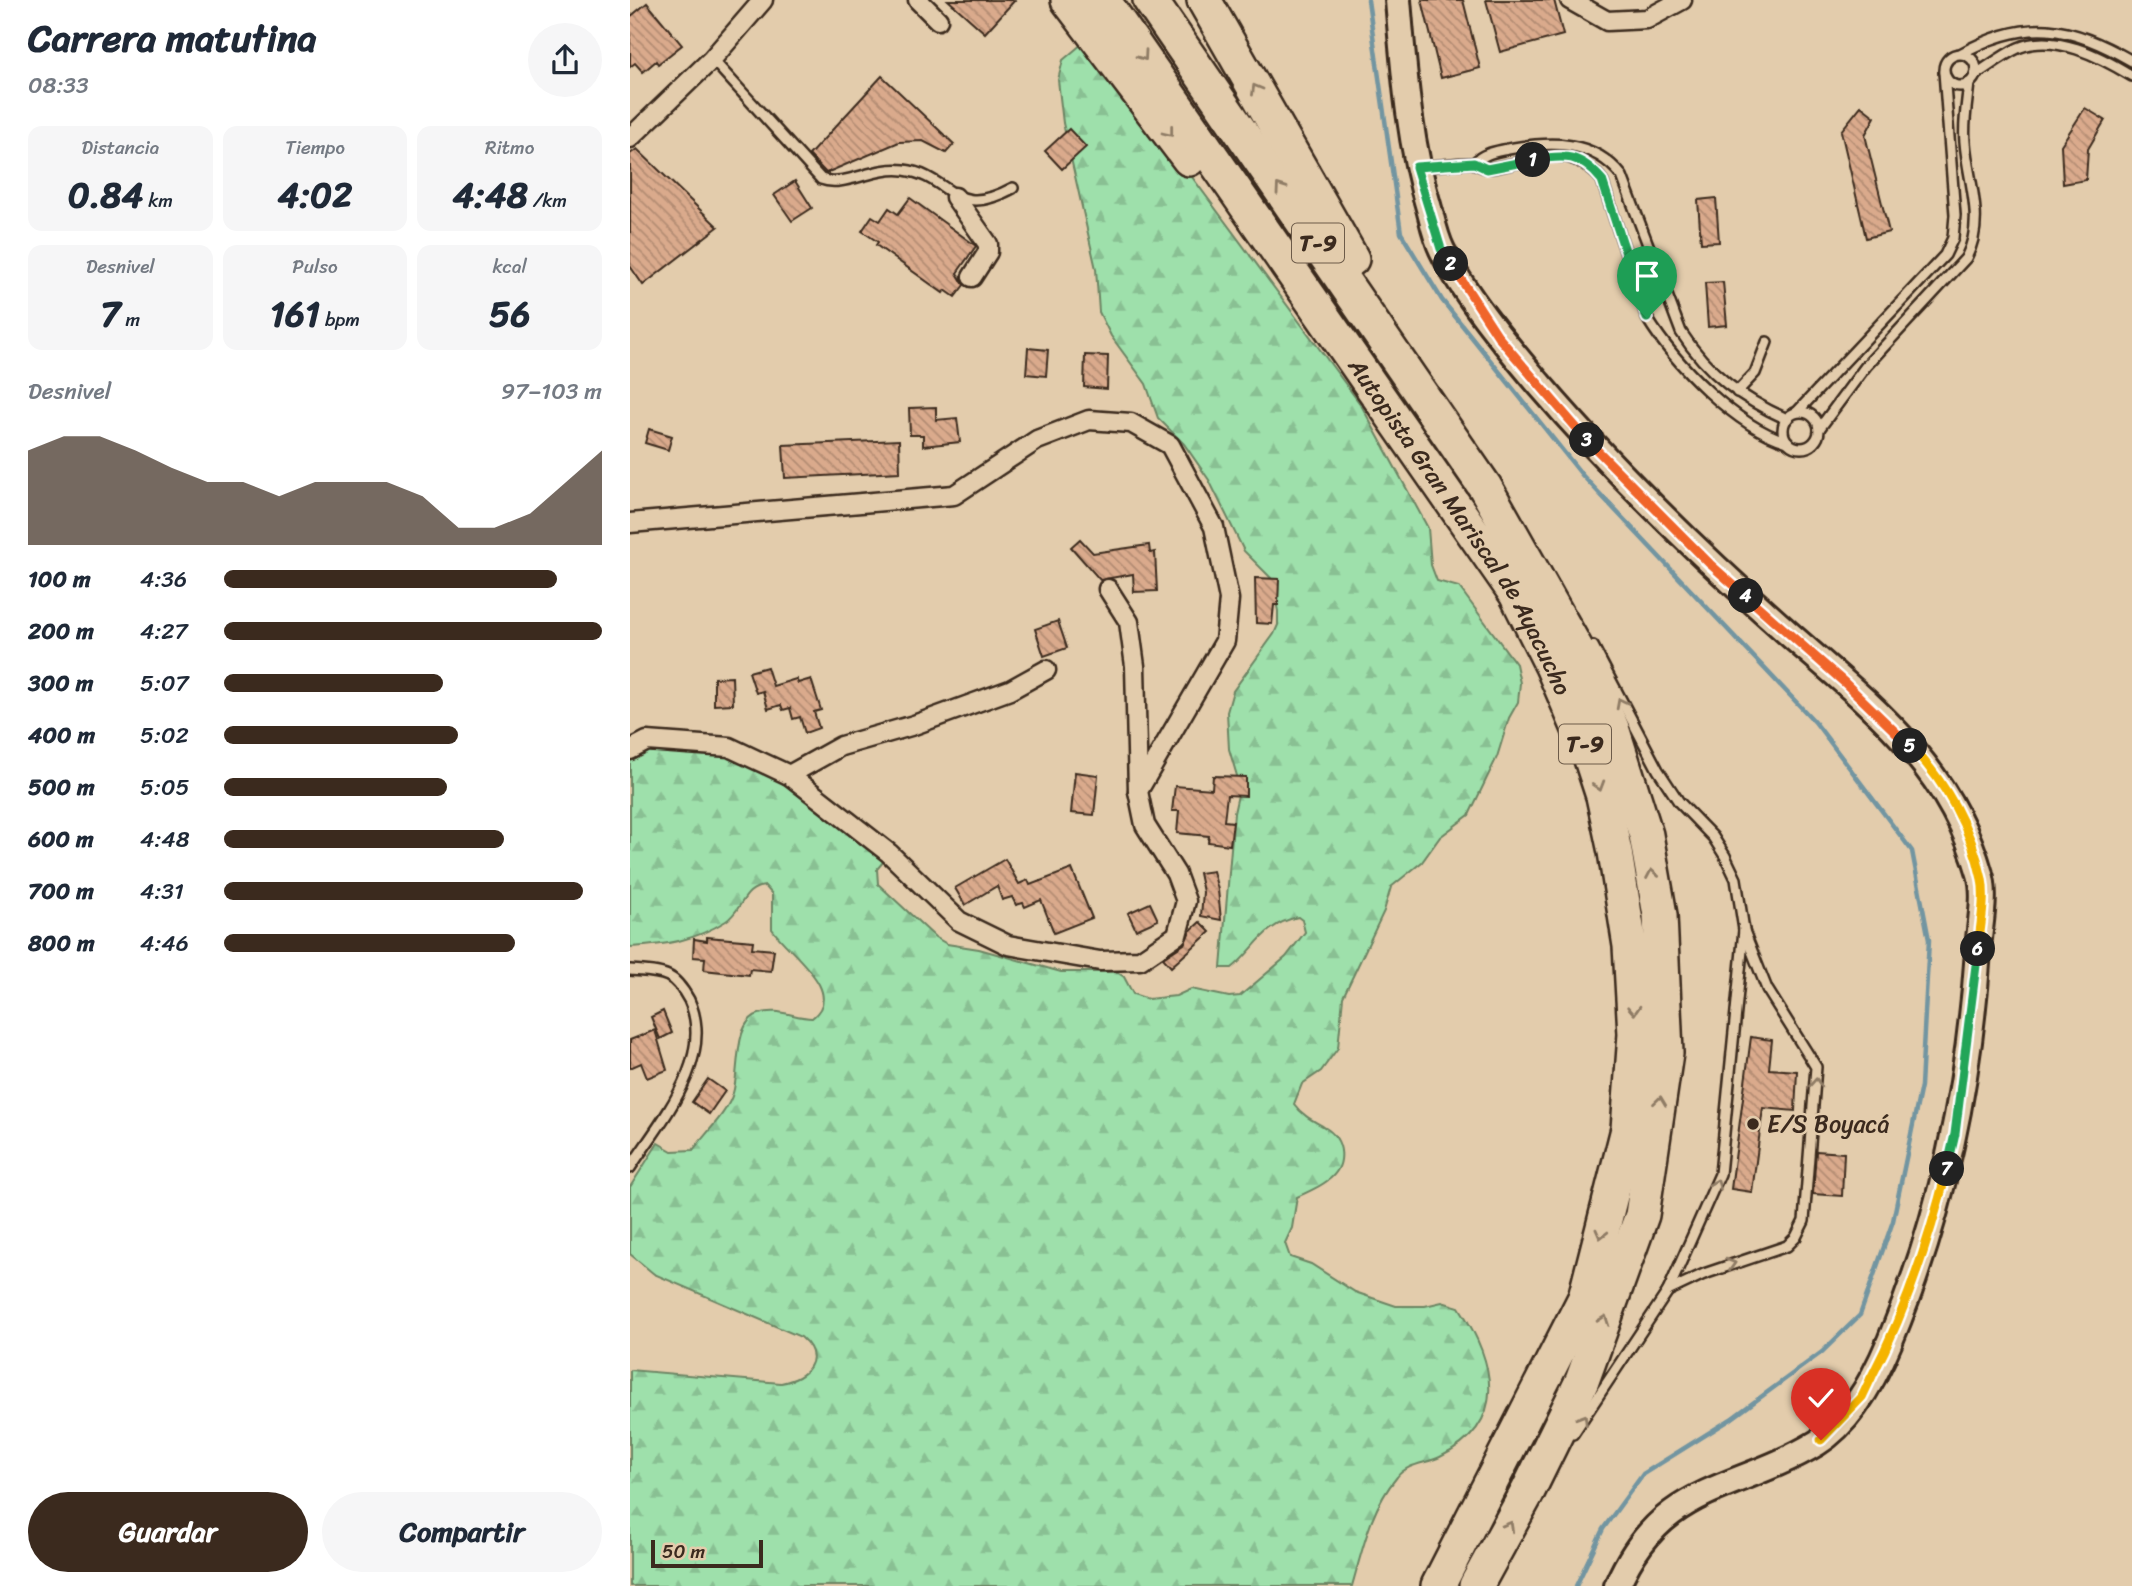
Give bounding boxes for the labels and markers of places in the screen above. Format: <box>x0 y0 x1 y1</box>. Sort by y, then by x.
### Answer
pin: 1 <box>1516 142 1550 178</box>
pin: 2 <box>1434 246 1468 282</box>
pin <box>1617 246 1677 318</box>
pin: 3 <box>1570 422 1604 458</box>
pin: 4 <box>1728 578 1764 614</box>
pin: 5 <box>1892 728 1928 764</box>
pin: 6 <box>1960 932 1996 967</box>
place label: E/S Boyacá <box>1767 1103 1890 1145</box>
marker: E/S Boyacá <box>1745 1116 1761 1132</box>
pin: 7 <box>1930 1152 1964 1186</box>
pin <box>1791 1368 1851 1440</box>

